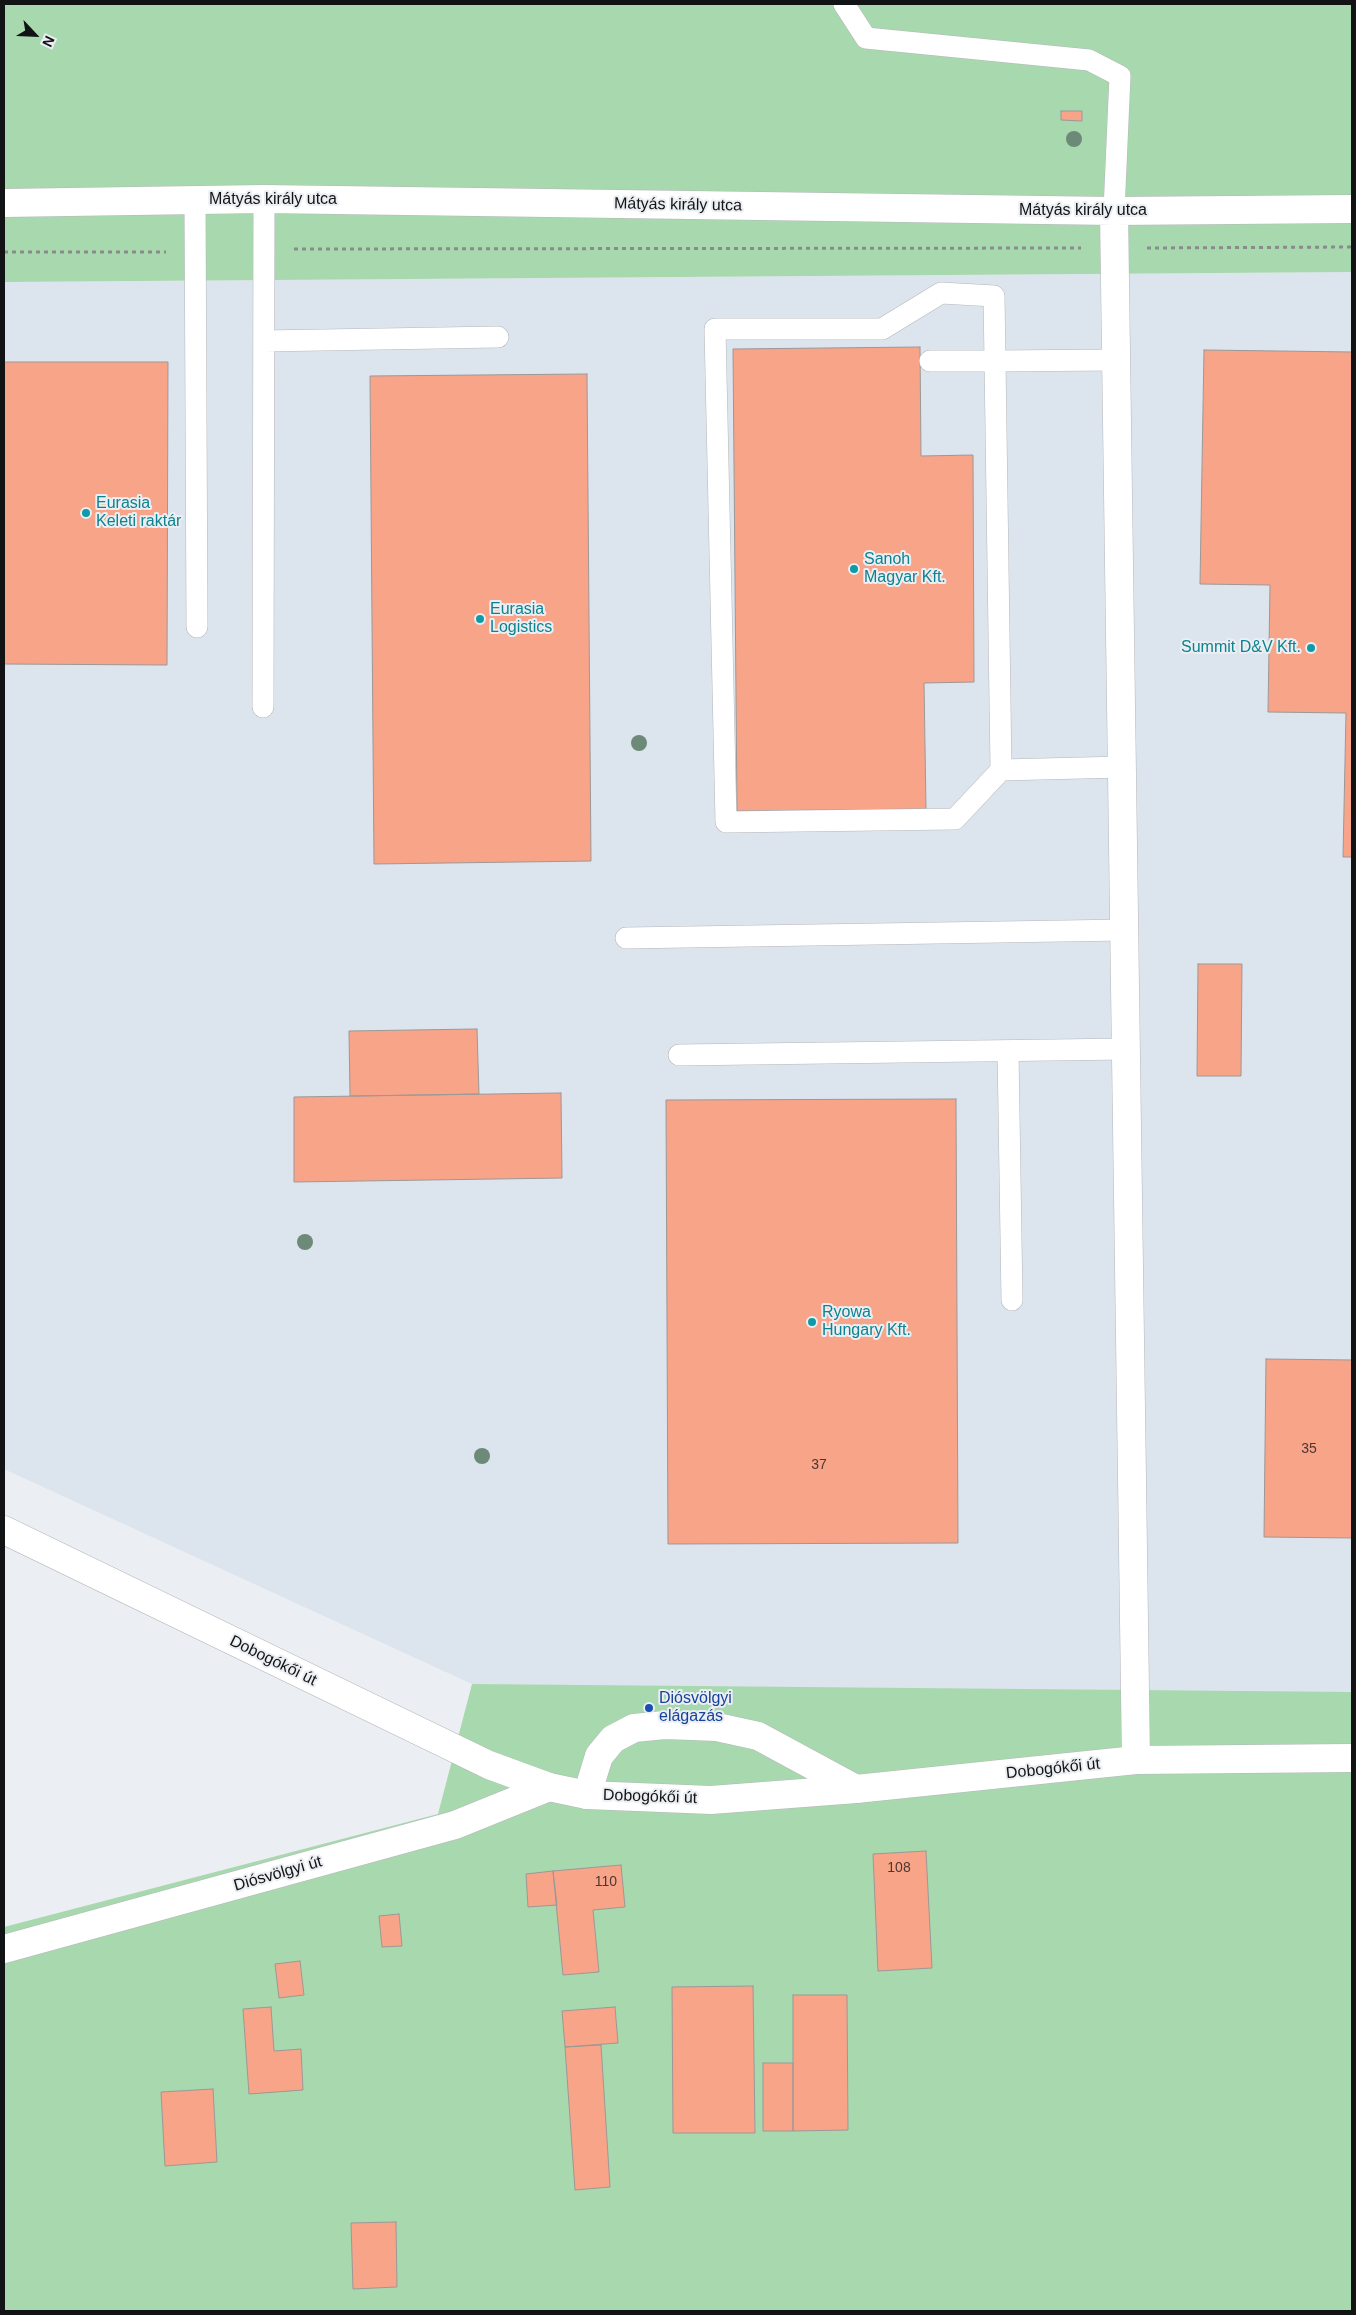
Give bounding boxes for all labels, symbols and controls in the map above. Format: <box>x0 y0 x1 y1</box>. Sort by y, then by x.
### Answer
north arrow <box>10 10 60 60</box>
text: N <box>39 33 58 49</box>
street label: Mátyás király utca <box>209 190 337 210</box>
street label: Mátyás király utca <box>614 194 742 216</box>
street label: Mátyás király utca <box>1019 201 1147 221</box>
place label: Eurasia Keleti raktár <box>96 494 181 532</box>
marker: Eurasia Keleti raktár <box>80 507 92 519</box>
place label: Sanoh Magyar Kft. <box>864 550 946 588</box>
marker: Sanoh Magyar Kft. <box>848 563 860 575</box>
place label: Eurasia Logistics <box>490 600 552 638</box>
marker: Eurasia Logistics <box>474 613 486 625</box>
place label: Summit D&V Kft. <box>1181 638 1301 658</box>
marker: Summit D&V Kft. <box>1305 642 1317 654</box>
place label: Ryowa Hungary Kft. <box>822 1303 911 1341</box>
marker: Ryowa Hungary Kft. <box>806 1316 818 1328</box>
house number: 35 <box>1301 1441 1317 1457</box>
house number: 37 <box>811 1457 827 1473</box>
street label: Dobogókői út <box>226 1632 320 1690</box>
place label: Diósvölgyi elágazás <box>659 1689 732 1727</box>
marker: Diósvölgyi elágazás <box>643 1702 655 1714</box>
street label: Dobogókői út <box>1005 1755 1101 1783</box>
street label: Dobogókői út <box>603 1786 697 1808</box>
street label: Diósvölgyi út <box>232 1852 324 1896</box>
house number: 108 <box>887 1860 911 1876</box>
house number: 110 <box>595 1874 617 1890</box>

